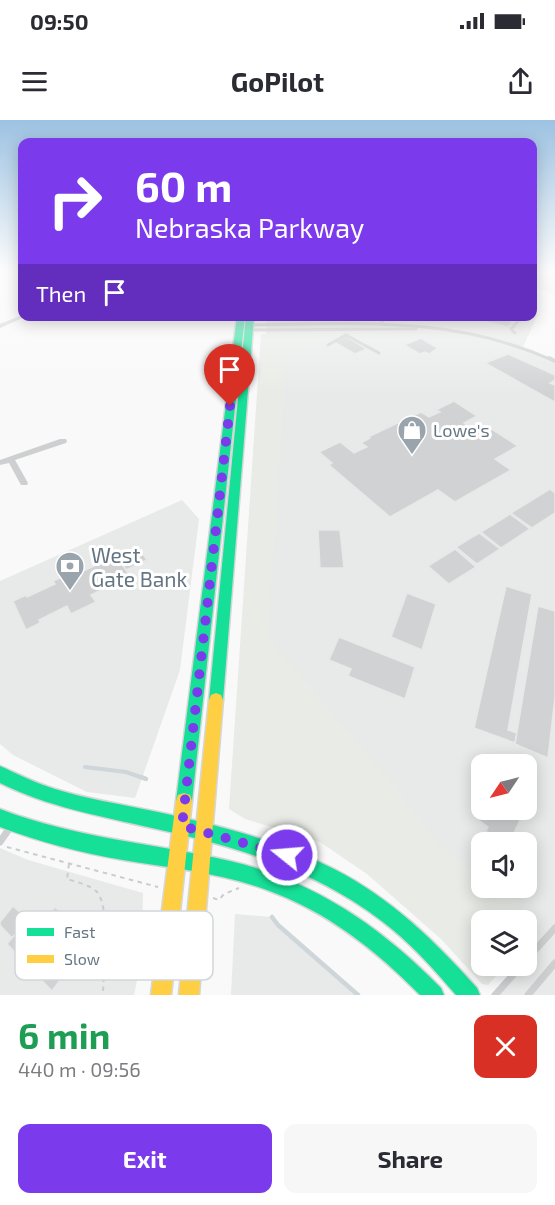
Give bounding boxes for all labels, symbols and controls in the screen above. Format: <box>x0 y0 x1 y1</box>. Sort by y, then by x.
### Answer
text: 09:50 <box>30 8 89 34</box>
icon: menu <box>18 65 51 98</box>
text: GoPilot <box>231 65 324 97</box>
icon: share <box>504 65 537 98</box>
text: 60 m <box>135 160 232 210</box>
icon: right <box>36 162 114 240</box>
text: Nebraska Parkway <box>135 211 364 243</box>
icon: arrive <box>98 276 131 309</box>
text: Then <box>36 280 86 306</box>
pin <box>204 344 255 406</box>
icon: arrive <box>213 353 246 386</box>
shop icon: Lowe's <box>396 414 428 456</box>
place label: Lowe's <box>433 419 490 441</box>
place label: West Gate Bank <box>91 542 187 591</box>
bank icon: West Gate Bank <box>54 550 86 592</box>
north arrow <box>471 754 537 820</box>
map controls <box>471 754 537 976</box>
position arrow <box>255 823 319 887</box>
button: sound <box>471 832 537 898</box>
button: layers <box>471 910 537 976</box>
legend <box>15 911 213 980</box>
text: Fast <box>64 922 95 941</box>
text: Slow <box>64 949 100 968</box>
text: 6 min <box>18 1013 110 1056</box>
button: close <box>474 1015 537 1078</box>
text: 440 m · 09:56 <box>18 1057 141 1081</box>
button: Exit <box>18 1124 272 1193</box>
button: Share <box>284 1124 537 1193</box>

